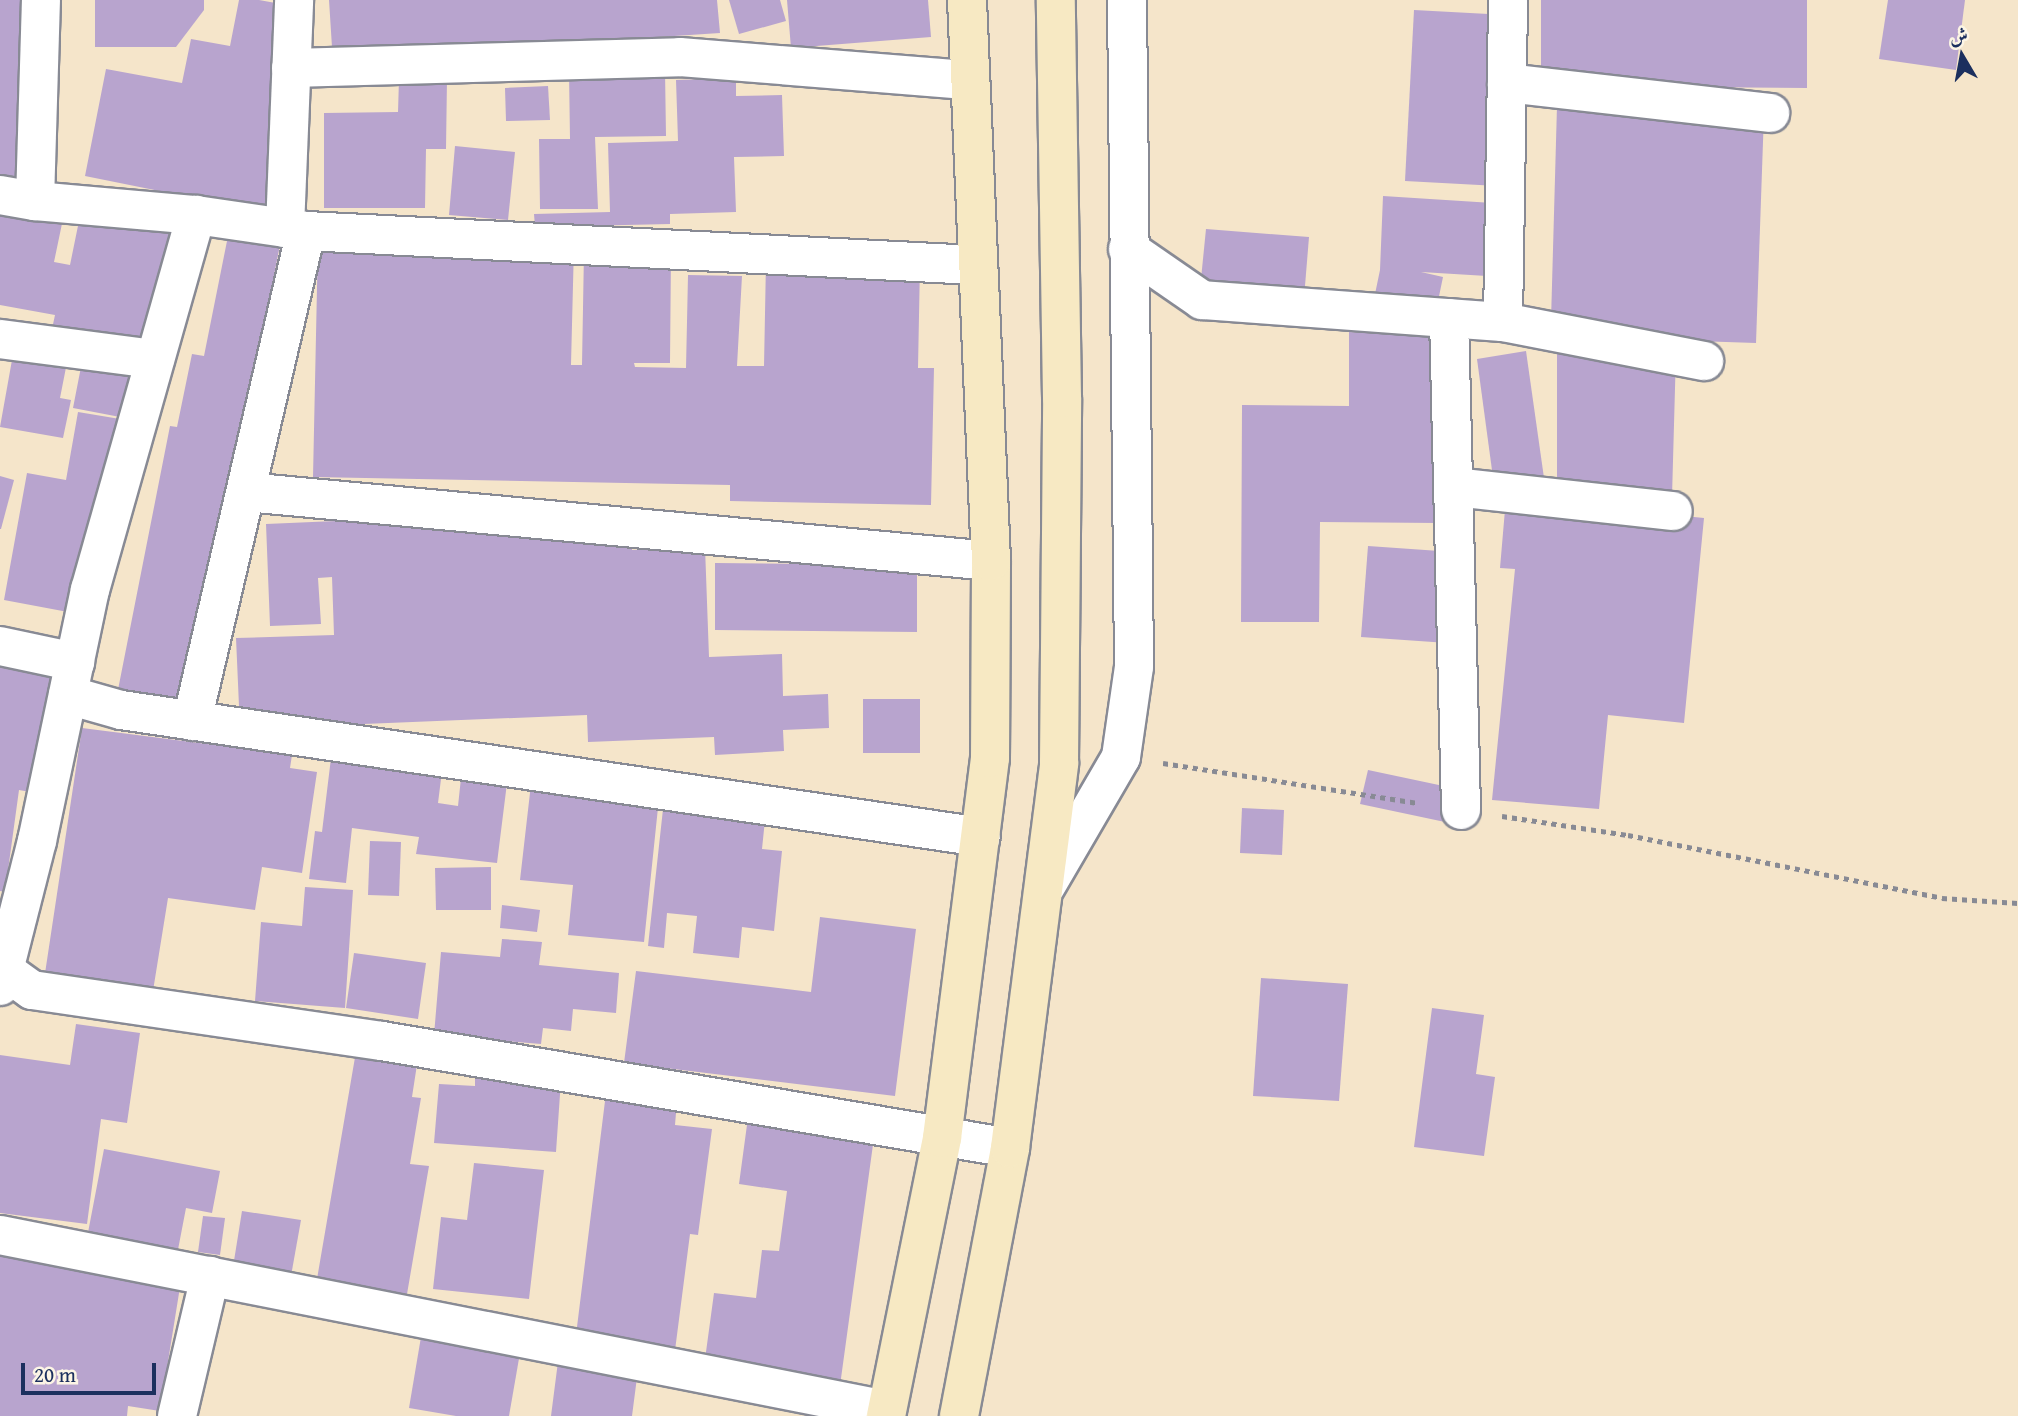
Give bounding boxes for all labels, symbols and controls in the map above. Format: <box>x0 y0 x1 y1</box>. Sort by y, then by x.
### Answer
text: ش <box>1947 20 1970 51</box>
north arrow <box>1927 21 1997 91</box>
scale bar <box>24 1350 159 1394</box>
text: 20 m <box>34 1359 76 1390</box>

